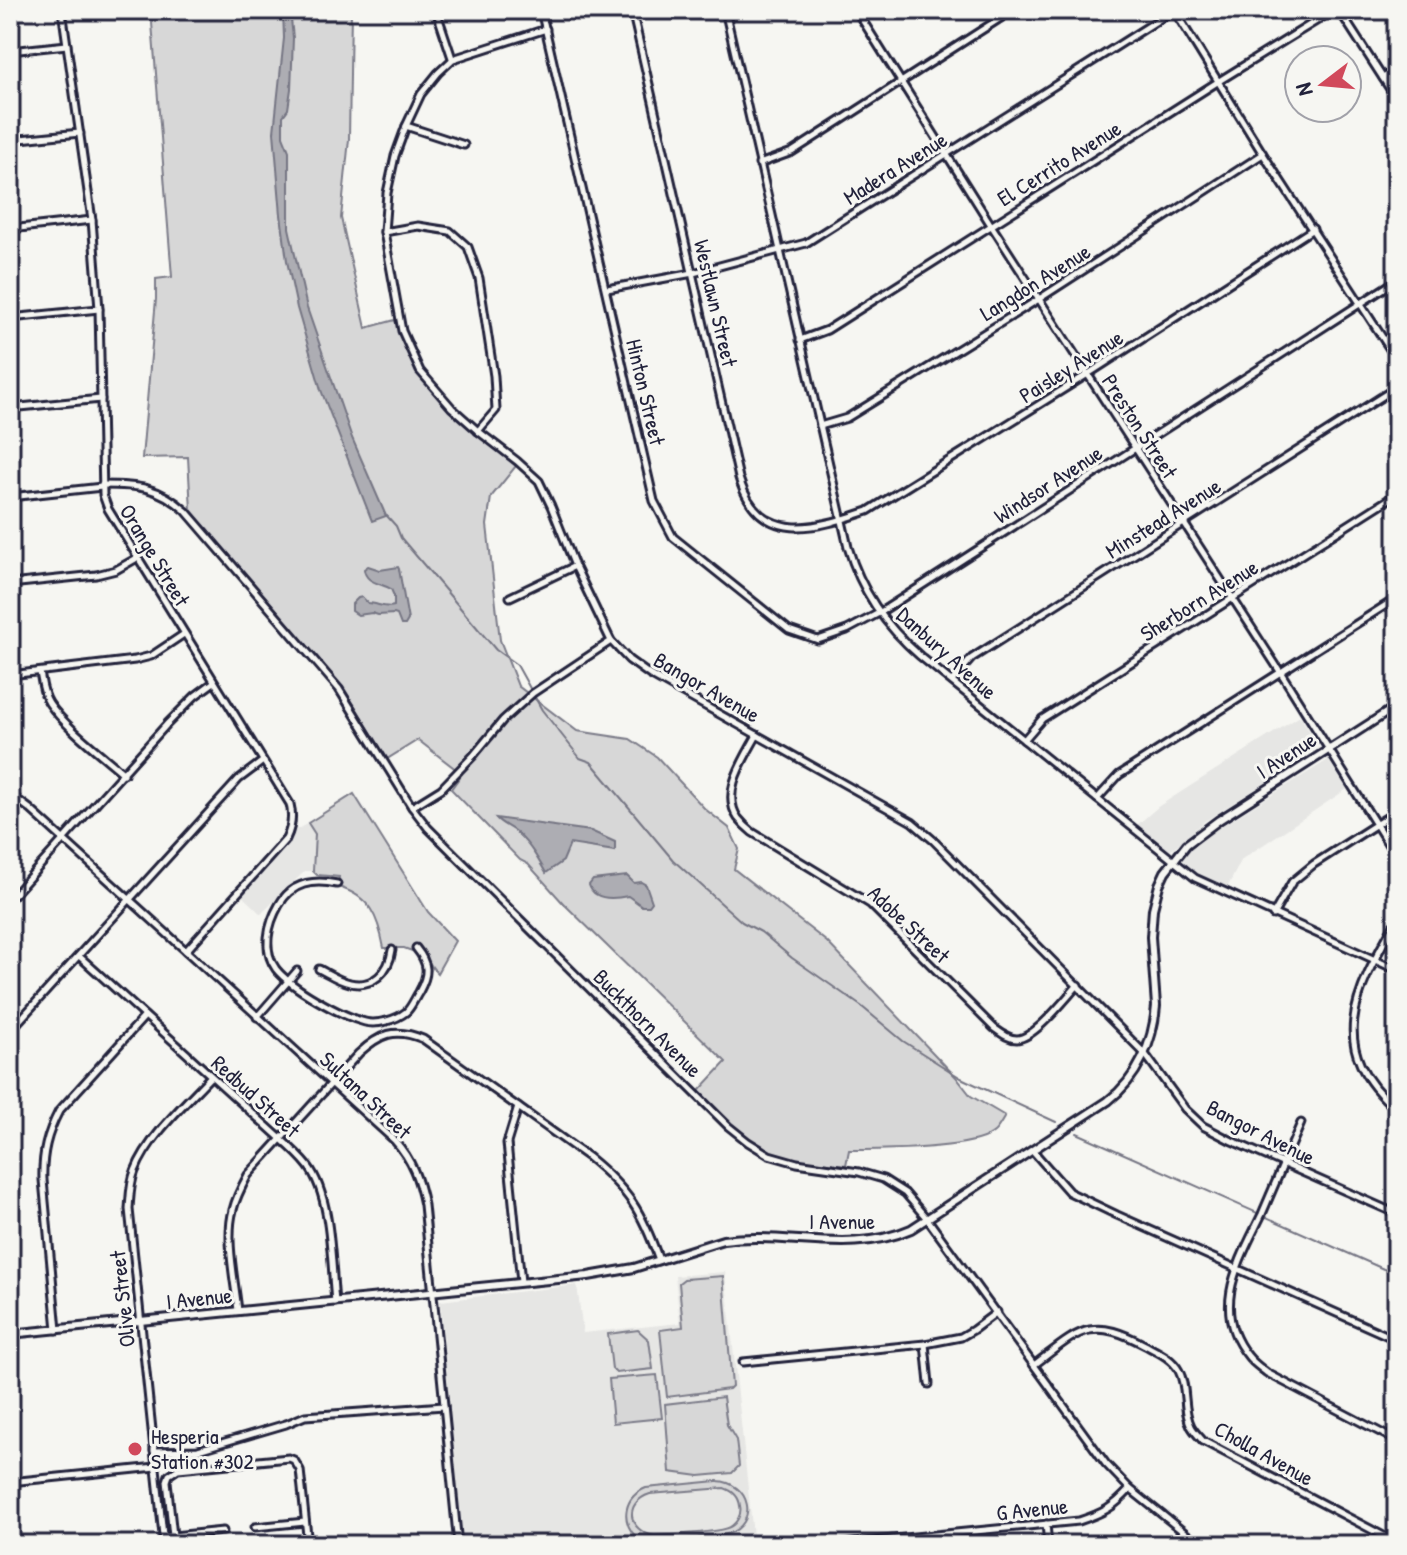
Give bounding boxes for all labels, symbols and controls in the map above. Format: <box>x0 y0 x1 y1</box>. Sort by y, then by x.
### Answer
north arrow <box>1283 44 1363 124</box>
text: N <box>1288 79 1320 99</box>
street label: El Cerrito Avenue <box>991 113 1127 213</box>
street label: Madera Avenue <box>837 124 953 212</box>
street label: Langdon Avenue <box>974 236 1096 328</box>
street label: Westlawn Street <box>687 237 745 370</box>
street label: Paisley Avenue <box>1013 322 1129 410</box>
street label: Hinton Street <box>619 336 673 448</box>
street label: Preston Street <box>1095 368 1185 484</box>
street label: Windsor Avenue <box>988 438 1108 530</box>
street label: Minstead Avenue <box>1100 470 1227 565</box>
street label: Orange Street <box>113 498 197 612</box>
street label: Sherborn Avenue <box>1134 552 1264 648</box>
street label: Danbury Avenue <box>890 600 1004 706</box>
street label: Bangor Avenue <box>649 645 766 730</box>
street label: I Avenue <box>1250 724 1322 786</box>
street label: Adobe Street <box>861 878 957 970</box>
street label: Buckthorn Avenue <box>587 962 709 1084</box>
street label: Sultana Street <box>313 1045 419 1146</box>
street label: Redbud Street <box>205 1048 307 1144</box>
street label: Bangor Avenue <box>1202 1092 1320 1172</box>
street label: I Avenue <box>809 1206 875 1236</box>
street label: Olive Street <box>102 1249 142 1349</box>
street label: I Avenue <box>165 1280 234 1316</box>
street label: Cholla Avenue <box>1209 1413 1319 1493</box>
place label: Hesperia Station #302 <box>151 1421 254 1476</box>
marker: Hesperia Station #302 <box>126 1440 144 1458</box>
street label: G Avenue <box>995 1490 1069 1528</box>

